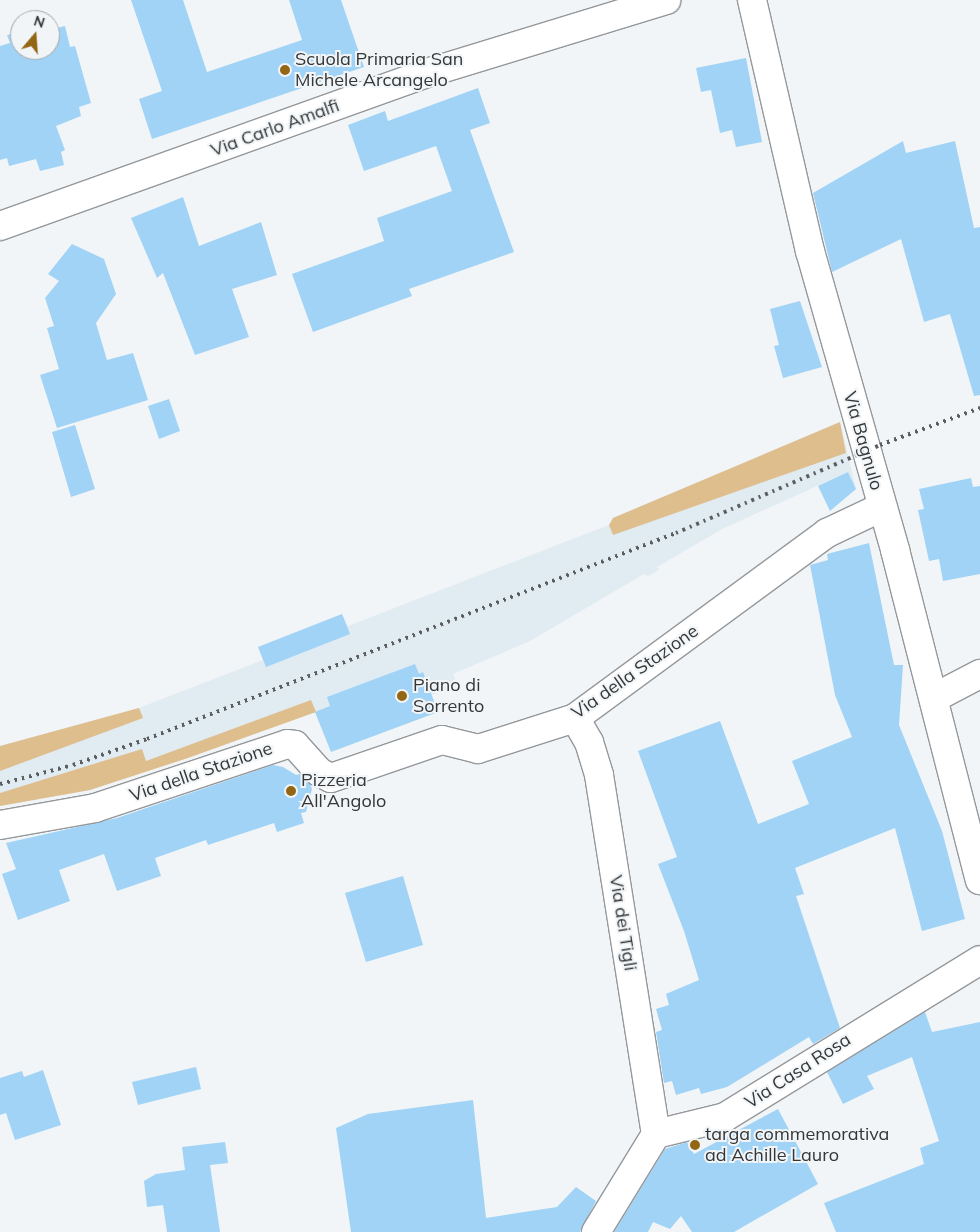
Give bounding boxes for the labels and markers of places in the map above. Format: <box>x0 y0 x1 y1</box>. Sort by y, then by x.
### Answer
place label: Scuola Primaria San Michele Arcangelo <box>295 49 463 92</box>
marker: Scuola Primaria San Michele Arcangelo <box>279 64 291 76</box>
place label: Piano di Sorrento <box>413 675 484 718</box>
marker: Piano di Sorrento <box>395 689 409 703</box>
place label: Pizzeria All'Angolo <box>301 770 386 812</box>
marker: Pizzeria All'Angolo <box>285 785 297 797</box>
place label: targa commemorativa ad Achille Lauro <box>705 1124 889 1166</box>
marker: targa commemorativa ad Achille Lauro <box>689 1139 701 1151</box>

